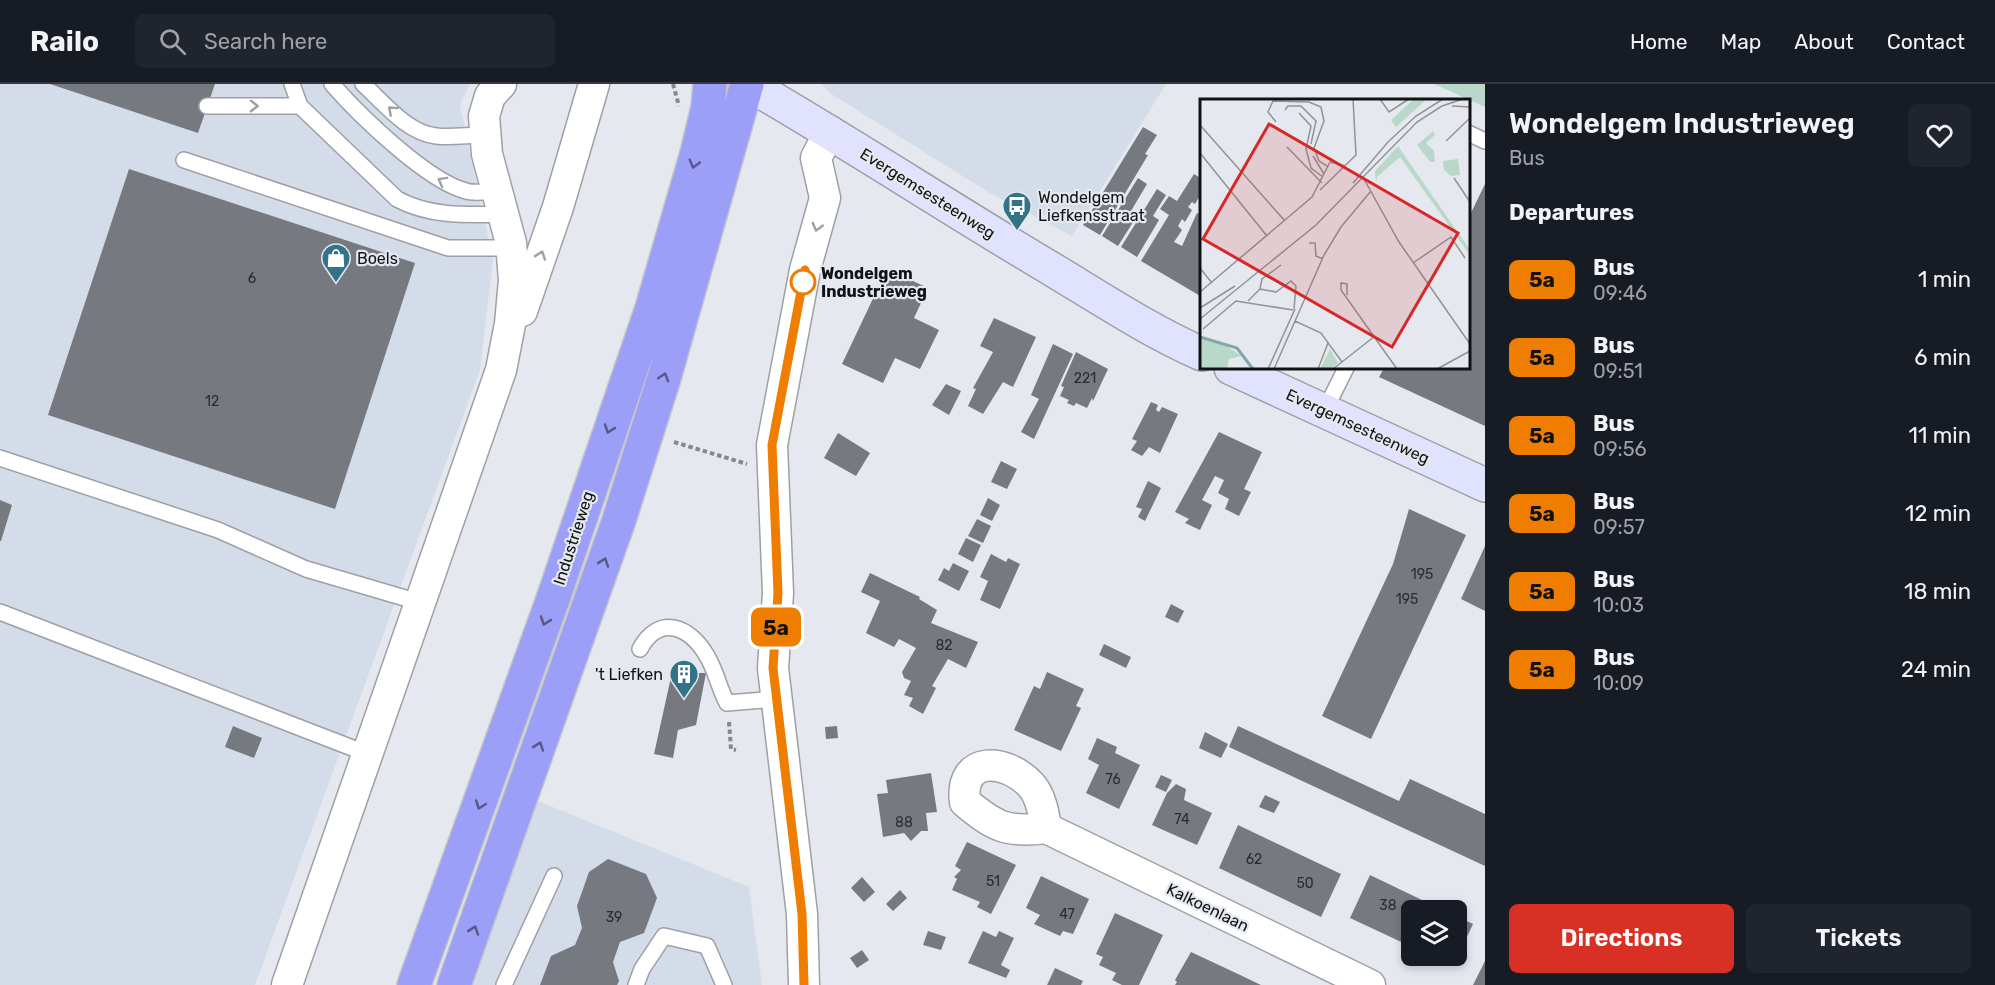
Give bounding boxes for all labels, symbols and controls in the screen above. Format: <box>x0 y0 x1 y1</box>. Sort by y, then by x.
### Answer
search box <box>135 14 555 68</box>
text: Railo <box>30 25 99 58</box>
icon: search <box>156 25 189 58</box>
text: Search here <box>204 28 327 55</box>
text: Home <box>1630 29 1687 54</box>
text: Map <box>1720 29 1761 54</box>
text: About <box>1794 29 1854 54</box>
text: Contact <box>1887 29 1965 54</box>
inset map <box>1200 99 1470 369</box>
one-way arrow <box>249 100 258 112</box>
button: heart <box>1908 104 1971 167</box>
one-way arrow <box>388 106 398 117</box>
text: Wondelgem Industrieweg <box>1509 107 1855 140</box>
street label: Evergemsesteenweg <box>857 144 999 243</box>
text: Bus <box>1509 146 1545 170</box>
one-way arrow <box>689 158 701 169</box>
one-way arrow <box>438 177 448 188</box>
place label: Wondelgem Liefkensstraat <box>1038 188 1145 225</box>
bus stop icon: Wondelgem Liefkensstraat <box>1001 190 1033 232</box>
text: Departures <box>1509 199 1634 226</box>
one-way arrow <box>812 221 824 232</box>
shop icon: Boels <box>320 242 352 284</box>
place label: Boels <box>357 249 398 268</box>
one-way arrow <box>533 251 546 261</box>
text: Bus <box>1593 254 1635 281</box>
place label: Wondelgem Industrieweg <box>821 264 927 301</box>
text: 1 min <box>1918 266 1971 293</box>
text: 5a <box>1529 267 1555 292</box>
marker: Wondelgem Industrieweg <box>790 269 816 295</box>
house number: 6 <box>248 270 256 287</box>
text: 09:46 <box>1593 281 1647 305</box>
text: Bus <box>1593 332 1635 359</box>
text: 6 min <box>1914 344 1971 371</box>
text: 5a <box>1529 345 1555 370</box>
text: 09:51 <box>1593 359 1643 383</box>
house number: 221 <box>1074 370 1096 387</box>
one-way arrow <box>657 372 669 383</box>
street label: Evergemsesteenweg <box>1283 385 1432 468</box>
house number: 12 <box>205 393 219 410</box>
text: Bus <box>1593 410 1635 437</box>
text: 11 min <box>1909 422 1971 449</box>
text: 5a <box>1529 423 1555 448</box>
one-way arrow <box>604 424 616 434</box>
text: 09:56 <box>1593 437 1647 461</box>
text: Bus <box>1593 488 1635 515</box>
street label: Industrieweg <box>549 489 598 587</box>
text: 12 min <box>1905 500 1971 527</box>
text: 5a <box>1529 501 1555 526</box>
text: 09:57 <box>1593 515 1645 539</box>
one-way arrow <box>597 558 610 568</box>
house number: 195 <box>1411 566 1433 583</box>
text: Bus <box>1593 566 1635 593</box>
text: 18 min <box>1904 578 1971 605</box>
text: 5a <box>1529 579 1555 604</box>
house number: 195 <box>1396 591 1418 608</box>
text: 10:03 <box>1593 593 1644 617</box>
line badge: 5a <box>749 608 803 646</box>
one-way arrow <box>540 615 553 626</box>
text: 5a <box>763 615 789 640</box>
house number: 82 <box>935 637 953 654</box>
text: Bus <box>1593 644 1635 671</box>
text: 24 min <box>1901 656 1971 683</box>
text: 5a <box>1529 657 1555 682</box>
building icon: 't Liefken <box>668 658 700 700</box>
place label: 't Liefken <box>595 665 663 684</box>
text: 10:09 <box>1593 671 1644 695</box>
one-way arrow <box>532 741 545 752</box>
house number: 76 <box>1105 771 1121 788</box>
one-way arrow <box>475 799 488 810</box>
house number: 74 <box>1174 811 1190 828</box>
house number: 88 <box>895 814 913 831</box>
house number: 62 <box>1246 851 1262 868</box>
house number: 51 <box>986 873 1000 890</box>
house number: 50 <box>1296 875 1314 892</box>
street label: Kalkoenlaan <box>1164 879 1252 936</box>
house number: 38 <box>1379 897 1397 914</box>
map controls <box>1401 900 1467 966</box>
button: layers <box>1401 900 1467 966</box>
button: Directions <box>1509 904 1734 973</box>
button: Tickets <box>1746 904 1971 973</box>
house number: 47 <box>1059 906 1075 923</box>
house number: 39 <box>606 909 622 926</box>
one-way arrow <box>467 925 480 936</box>

